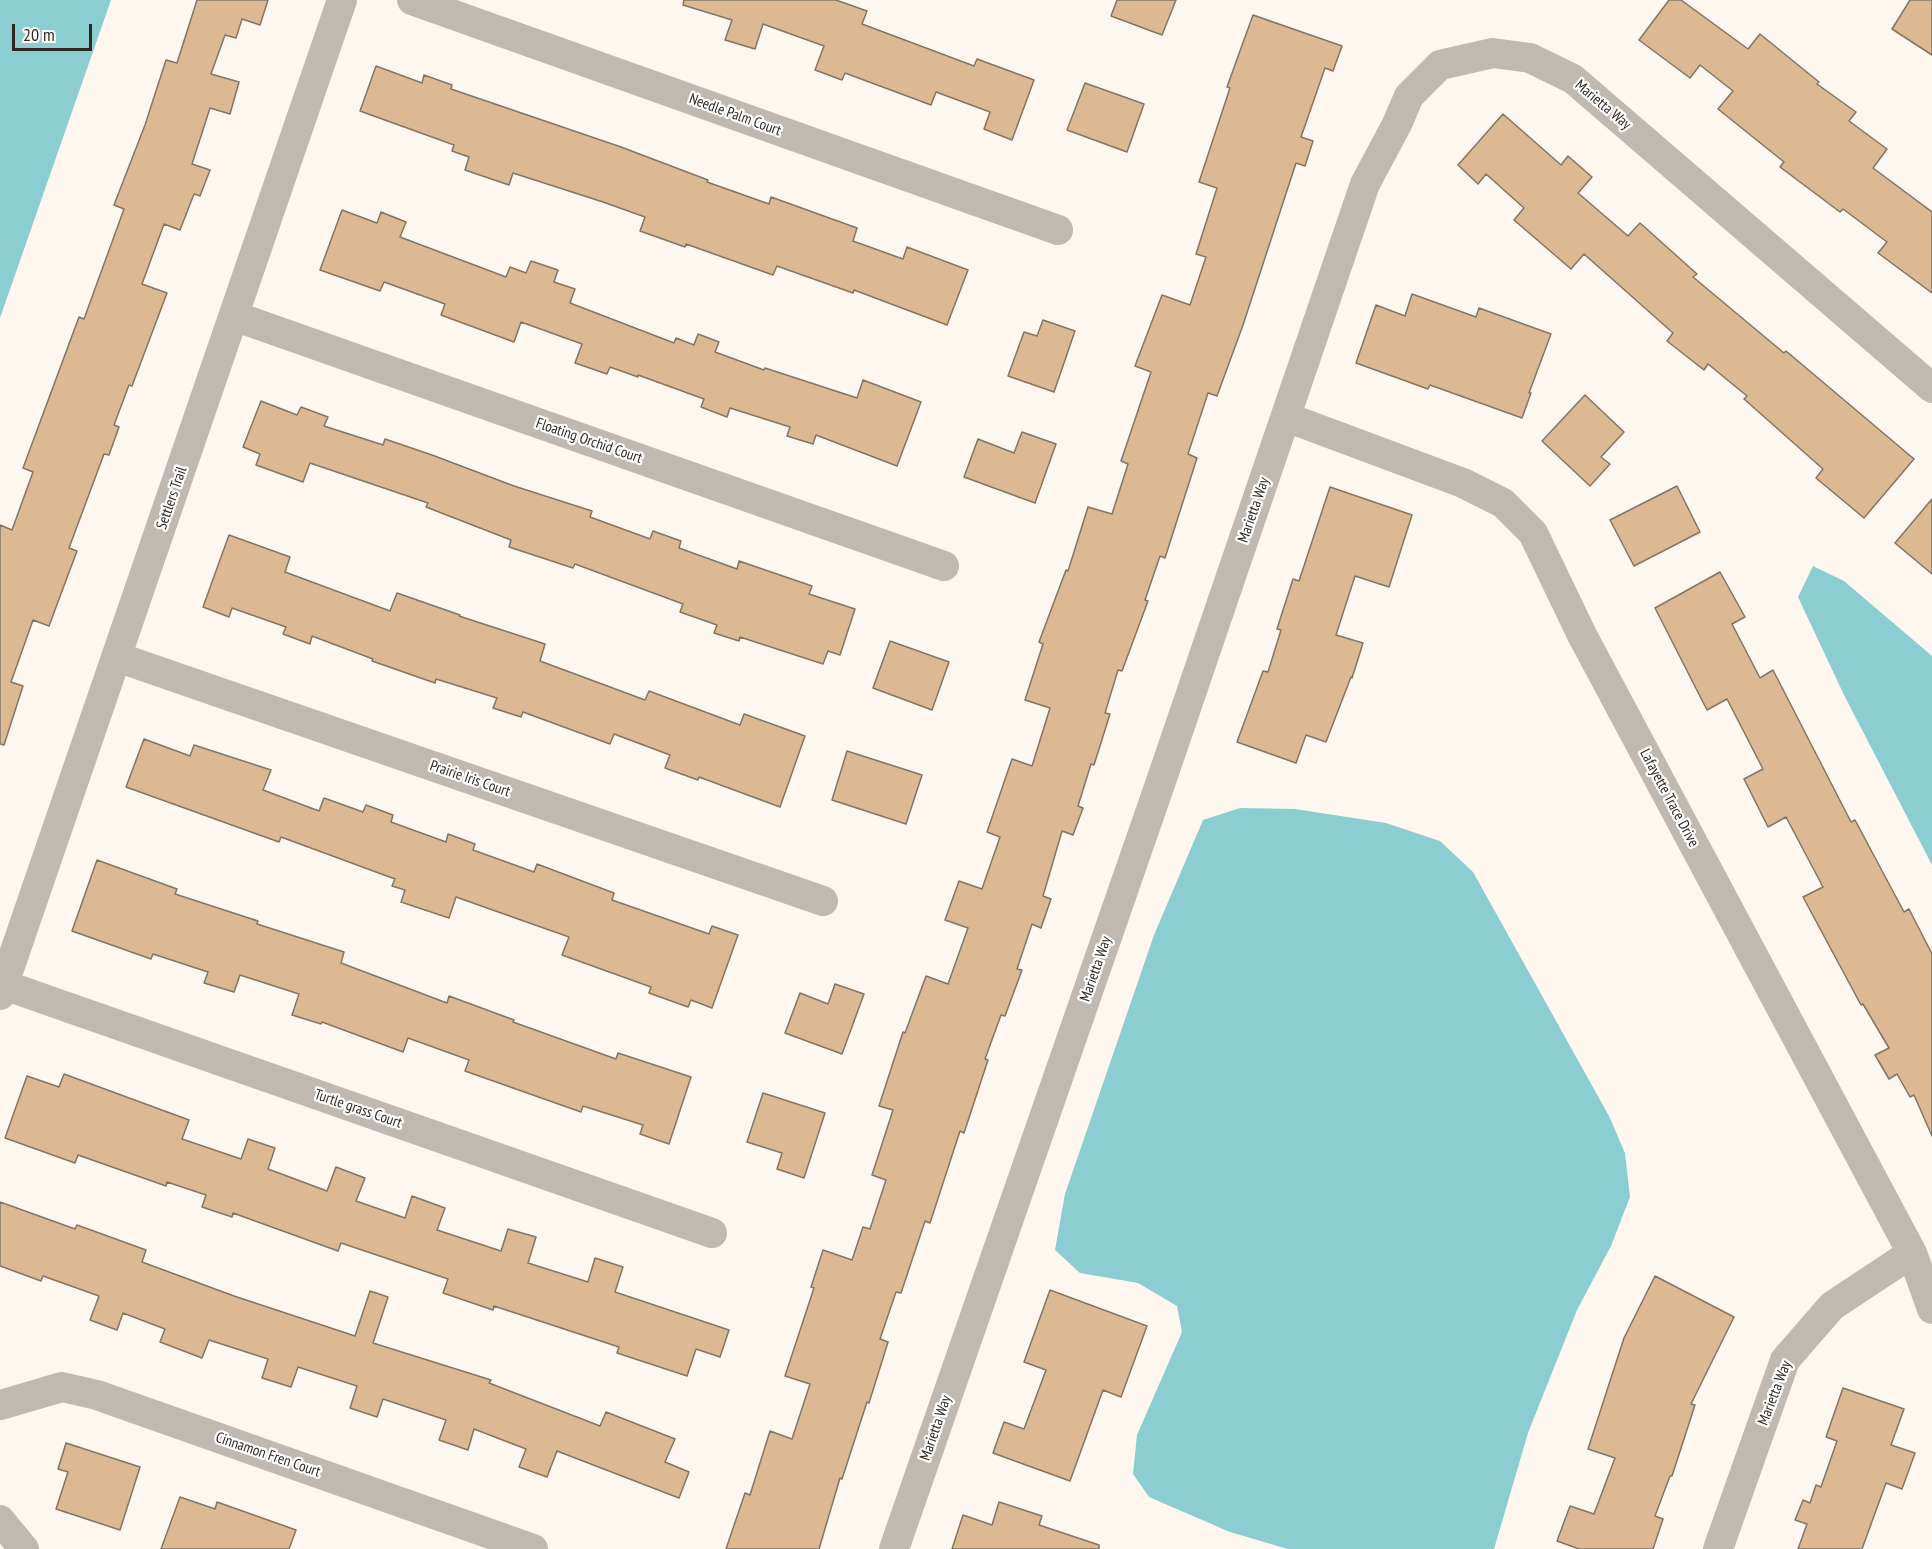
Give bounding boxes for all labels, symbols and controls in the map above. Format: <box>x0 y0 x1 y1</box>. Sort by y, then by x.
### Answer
scale bar <box>15 12 94 50</box>
text: 20 m <box>23 23 55 46</box>
street label: Marietta Way <box>1571 76 1635 134</box>
street label: Needle Palm Court <box>687 90 783 140</box>
street label: Floating Orchid Court <box>534 414 644 468</box>
street label: Settlers Trail <box>153 464 191 532</box>
street label: Marietta Way <box>1234 475 1274 545</box>
street label: Lafayette Trace Drive <box>1636 746 1702 850</box>
street label: Prairie Iris Court <box>428 757 512 801</box>
street label: Marietta Way <box>1076 934 1116 1004</box>
street label: Turtle grass Court <box>312 1086 404 1132</box>
street label: Marietta Way <box>1754 1358 1796 1428</box>
street label: Marietta Way <box>916 1393 956 1463</box>
street label: Cinnamon Fren Court <box>213 1429 323 1481</box>

